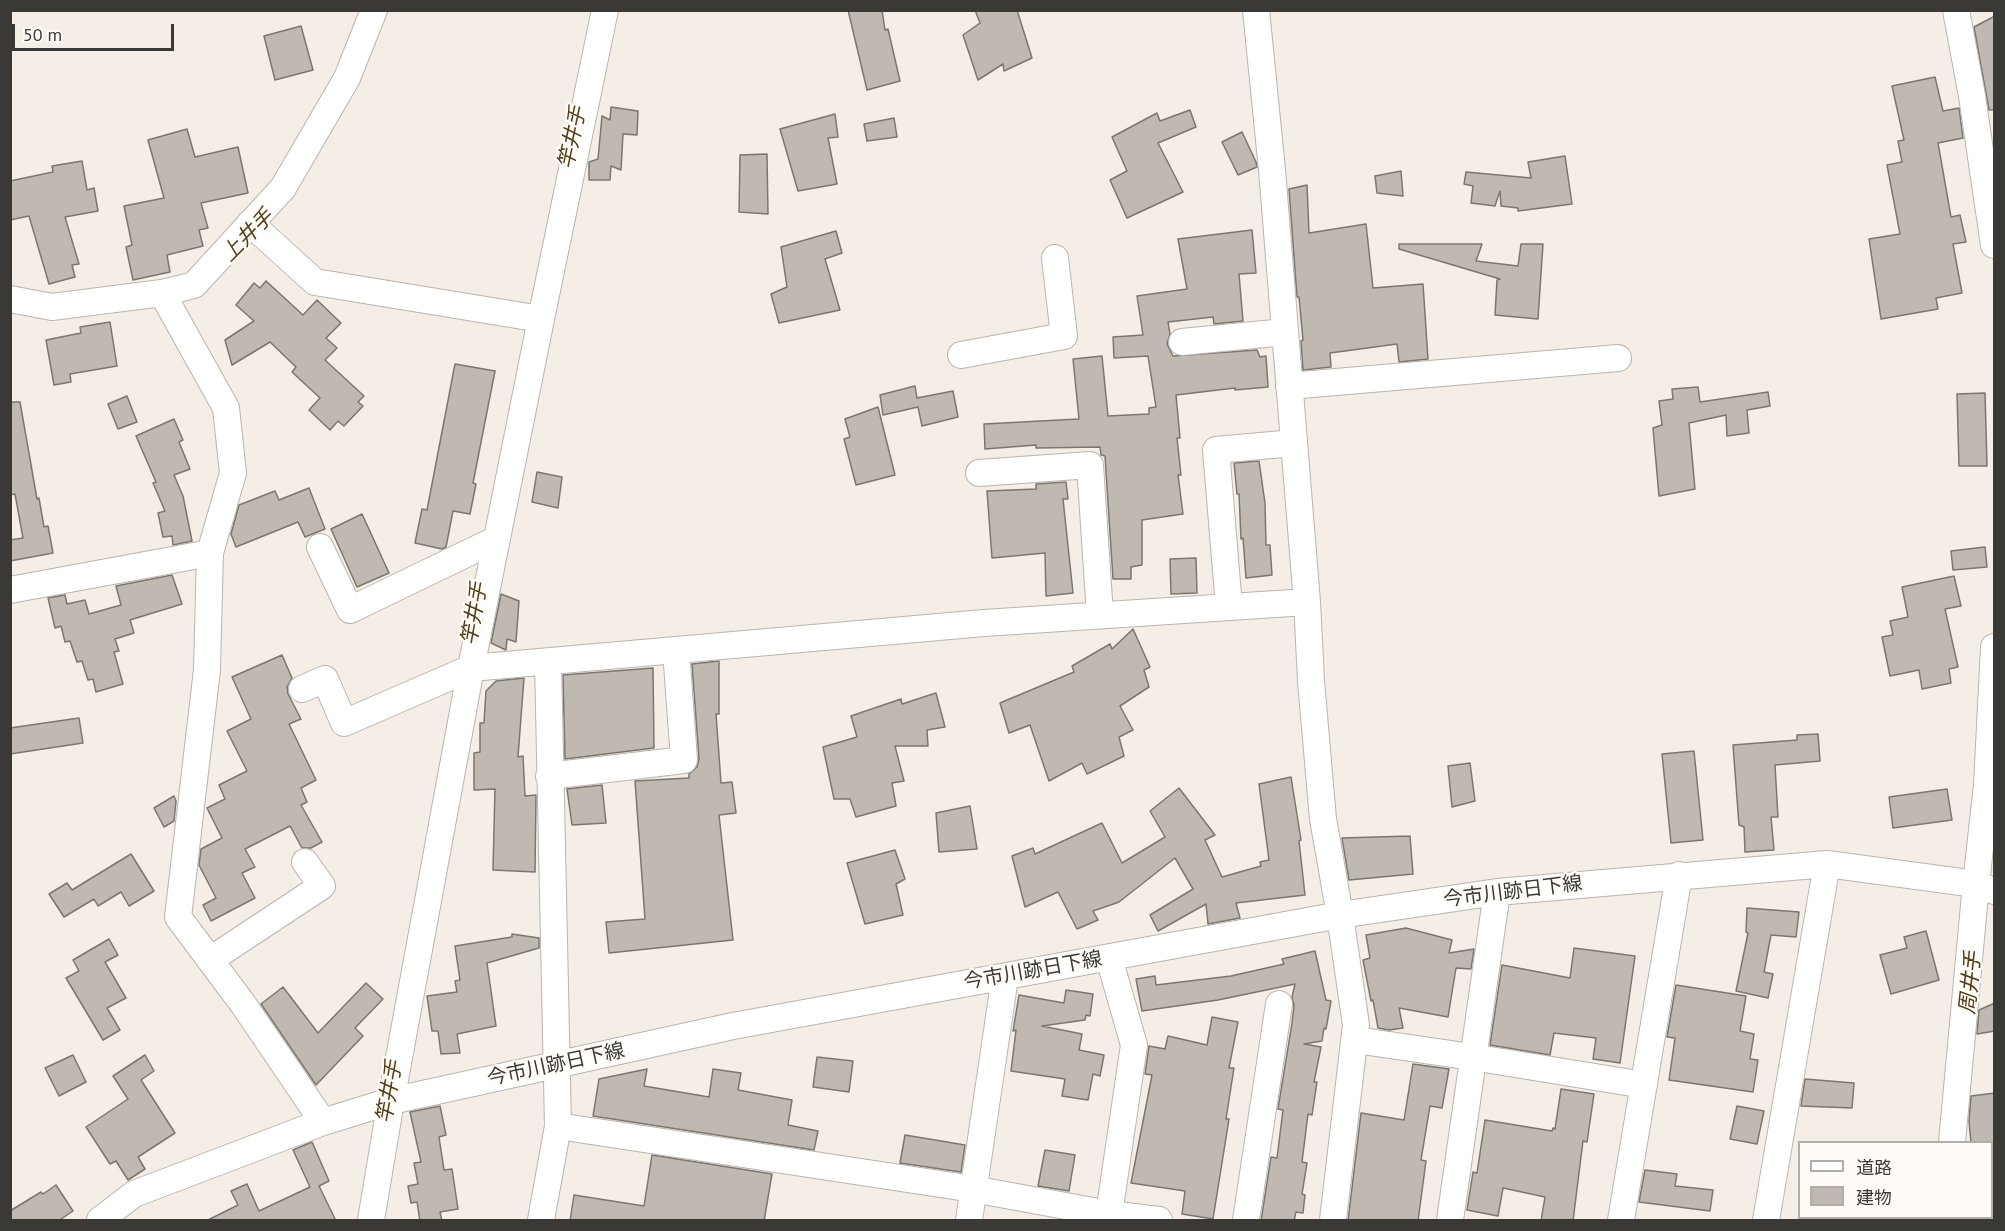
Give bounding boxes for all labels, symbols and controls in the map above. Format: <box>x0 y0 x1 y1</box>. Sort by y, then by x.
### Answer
scale bar <box>15 12 177 50</box>
text: 50 m <box>23 23 62 46</box>
water label: 竿井手 <box>554 105 592 171</box>
water label: 上井手 <box>217 205 279 267</box>
water label: 竿井手 <box>457 581 493 647</box>
street label: 今市川跡日下線 <box>1442 872 1584 912</box>
street label: 今市川跡日下線 <box>962 947 1104 995</box>
water label: 周井手 <box>1955 950 1987 1016</box>
street label: 今市川跡日下線 <box>485 1039 627 1091</box>
water label: 竿井手 <box>372 1059 408 1125</box>
legend <box>1798 1141 1993 1219</box>
text: 道路 <box>1856 1156 1892 1179</box>
text: 建物 <box>1856 1186 1892 1209</box>

